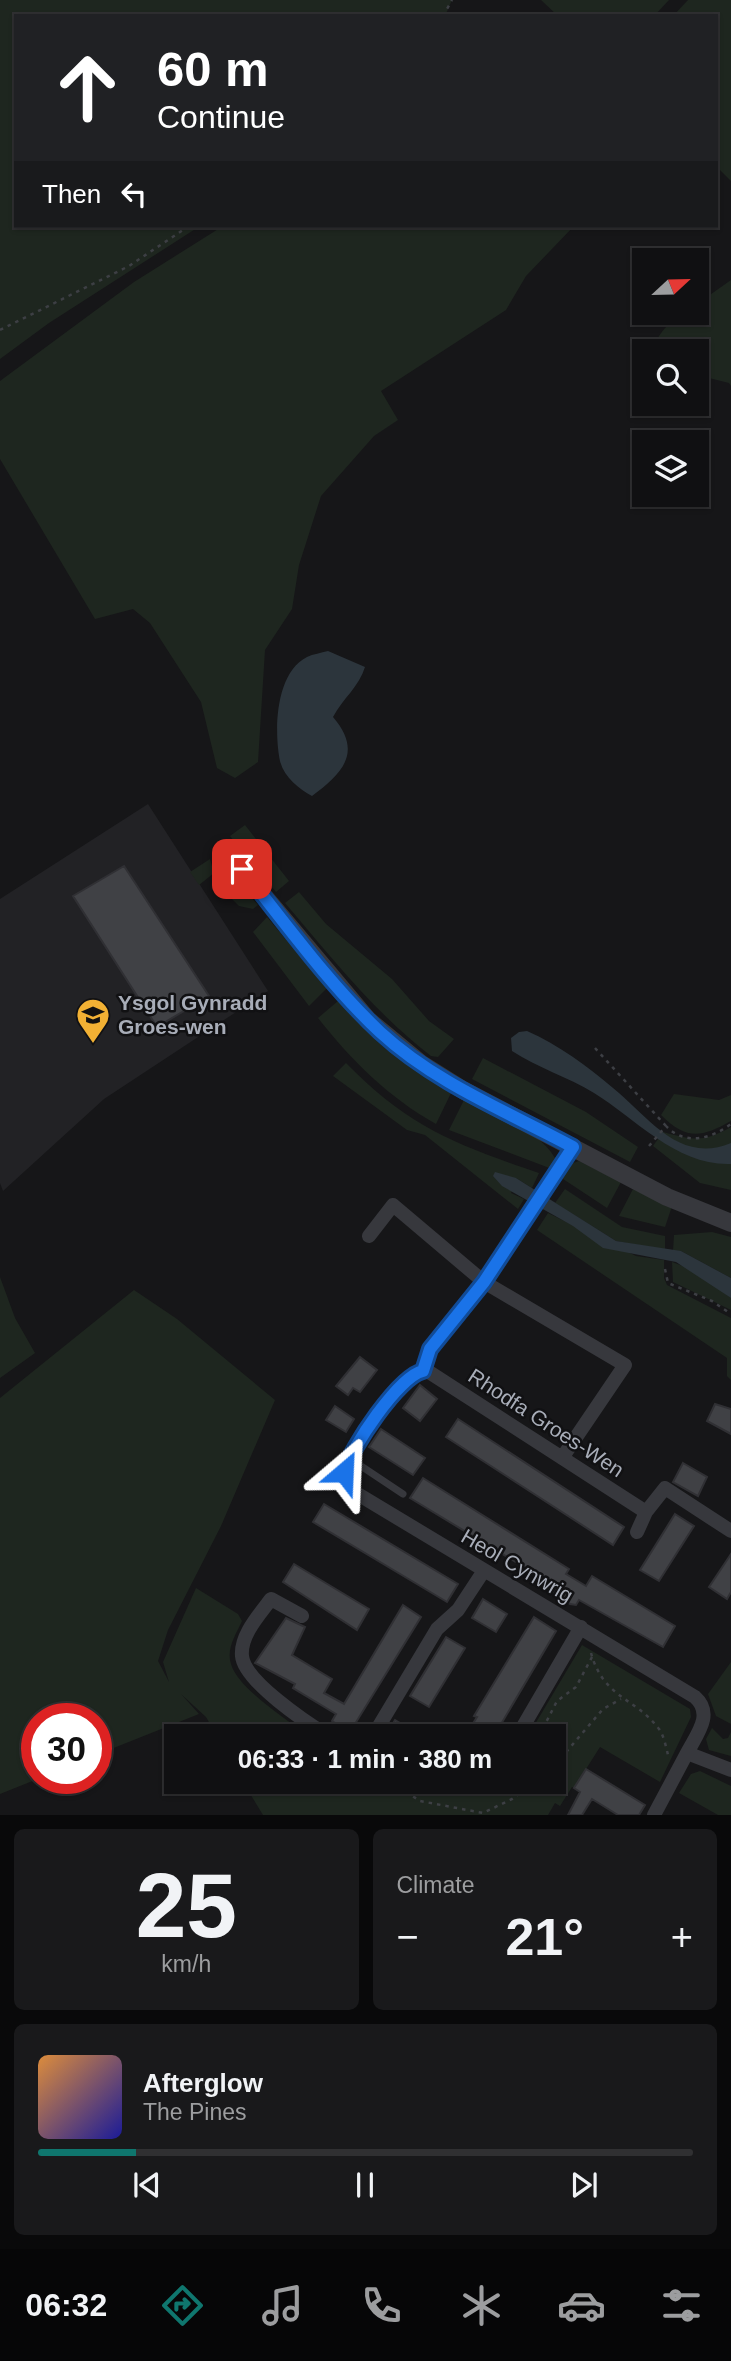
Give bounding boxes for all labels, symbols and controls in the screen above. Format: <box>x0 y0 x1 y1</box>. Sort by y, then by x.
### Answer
icon: ahead <box>42 42 133 133</box>
text: 60 m <box>157 42 269 96</box>
text: Continue <box>157 99 285 135</box>
icon: left <box>115 175 153 213</box>
text: Then <box>42 179 101 209</box>
north arrow <box>632 248 709 326</box>
map controls <box>632 248 709 507</box>
button: search <box>632 339 709 416</box>
button: layers <box>632 430 709 507</box>
pin <box>212 839 272 899</box>
icon: arrive <box>223 850 261 888</box>
place label: Ysgol Gynradd Groes-wen <box>118 991 267 1038</box>
school or university icon: Ysgol Gynradd Groes-wen <box>74 996 112 1045</box>
street label: Rhodfa Groes-Wen <box>464 1364 628 1481</box>
position arrow <box>307 1435 381 1509</box>
street label: Heol Cynwrig <box>457 1524 577 1607</box>
speed limit sign: 30 <box>21 1703 112 1794</box>
text: 06:33 · 1 min · 380 m <box>238 1744 492 1774</box>
text: 25 <box>136 1855 237 1956</box>
text: Climate <box>397 1872 474 1898</box>
text: 21° <box>505 1908 584 1966</box>
text: − <box>397 1916 419 1958</box>
text: + <box>671 1916 693 1958</box>
text: km/h <box>161 1951 211 1977</box>
text: Afterglow <box>143 2068 263 2098</box>
text: The Pines <box>143 2099 247 2125</box>
icon: previous <box>128 2166 166 2204</box>
icon: pause <box>346 2166 384 2204</box>
icon: next <box>565 2166 603 2204</box>
icon: directions <box>158 2281 207 2330</box>
icon: music <box>258 2281 307 2330</box>
icon: phone <box>357 2281 406 2330</box>
icon: climate <box>457 2281 506 2330</box>
icon: car <box>557 2281 606 2330</box>
icon: filters <box>657 2281 706 2330</box>
text: 06:32 <box>25 2287 107 2323</box>

